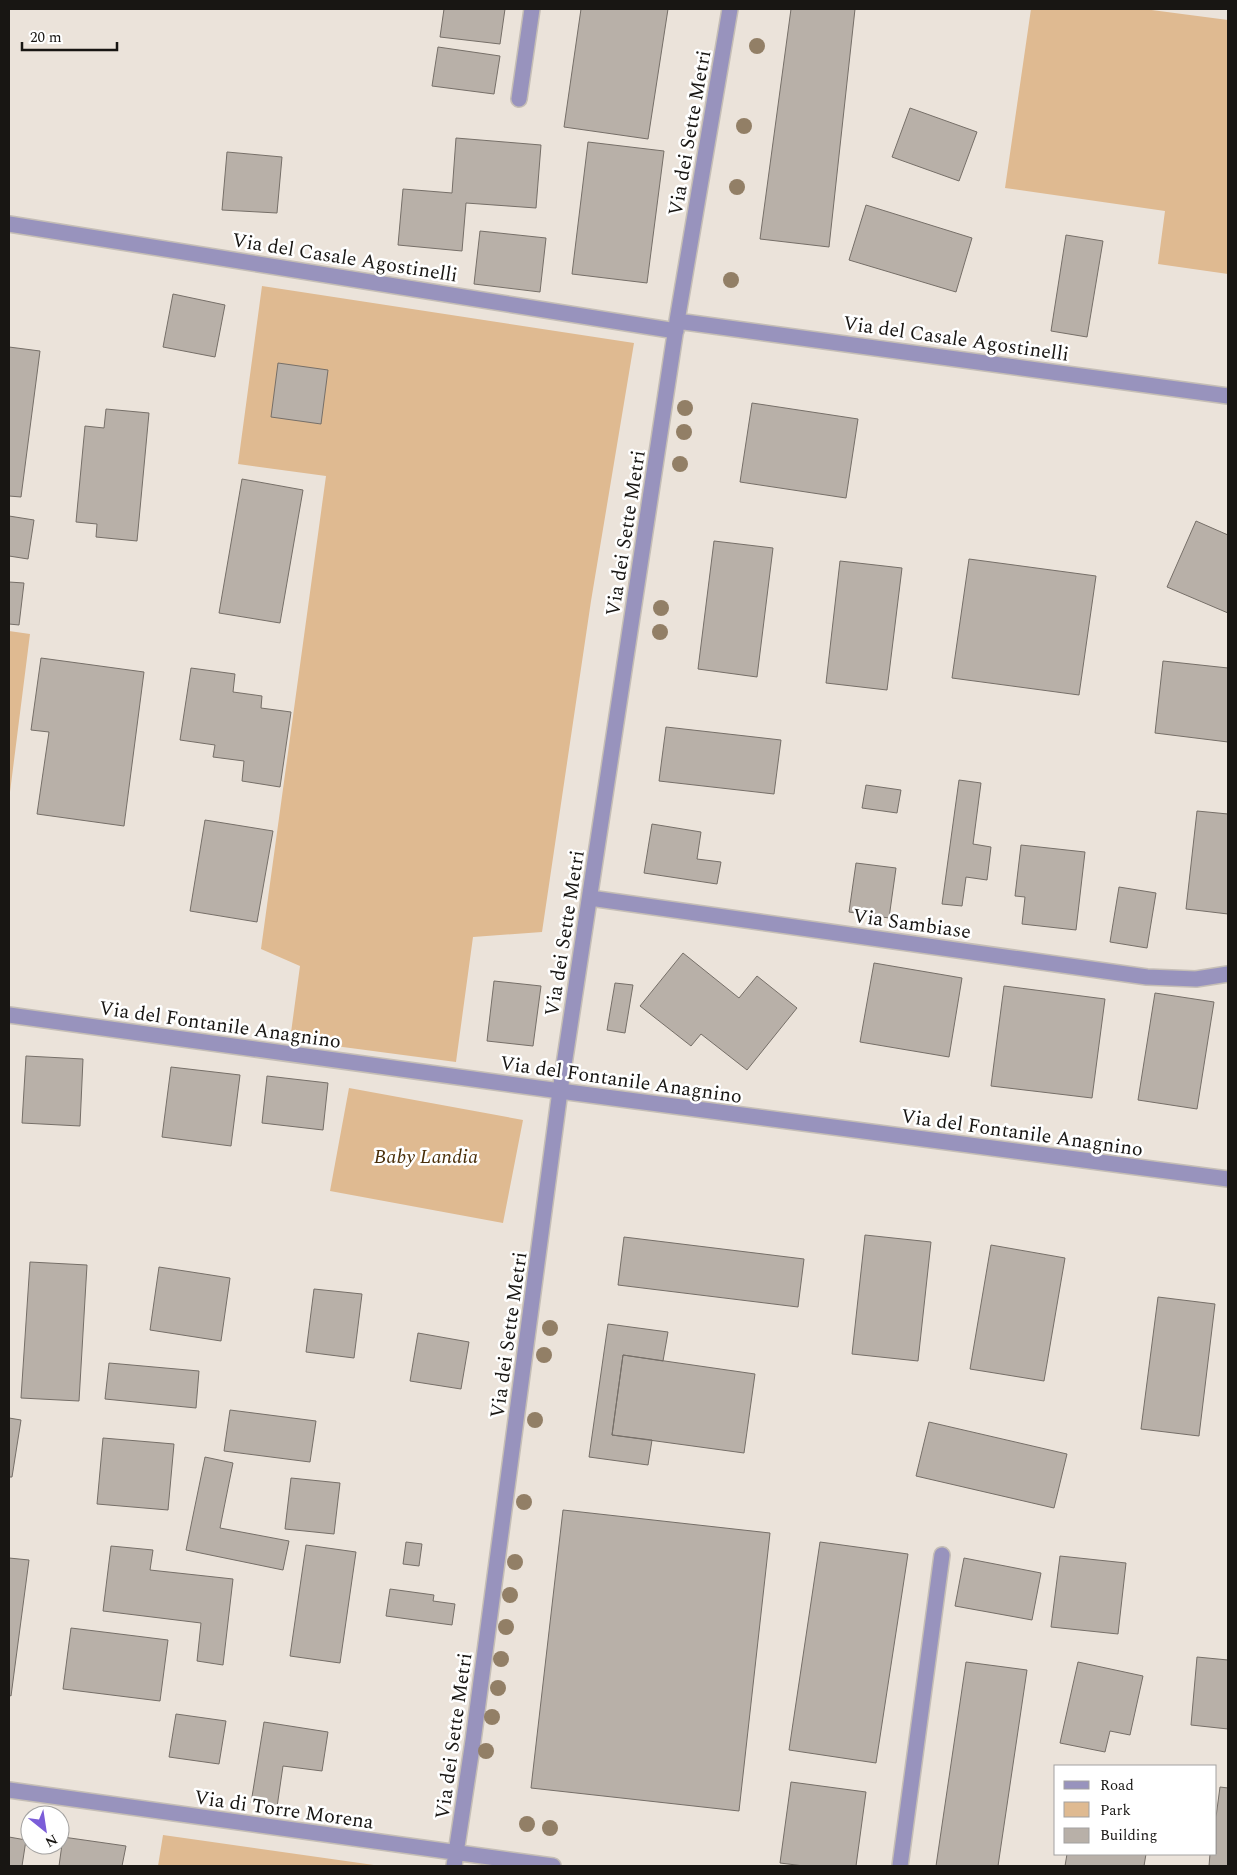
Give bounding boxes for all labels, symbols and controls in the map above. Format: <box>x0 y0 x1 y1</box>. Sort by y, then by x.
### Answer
scale bar <box>22 20 118 52</box>
text: 20 m <box>30 26 62 49</box>
street label: Via dei Sette Metri <box>661 48 719 218</box>
street label: Via del Casale Agostinelli <box>230 225 460 291</box>
street label: Via del Casale Agostinelli <box>841 308 1071 370</box>
street label: Via dei Sette Metri <box>598 448 654 618</box>
street label: Via dei Sette Metri <box>537 848 593 1018</box>
street label: Via Sambiase <box>851 901 973 947</box>
street label: Via del Fontanile Anagnino <box>97 993 343 1057</box>
street label: Via del Fontanile Anagnino <box>498 1048 744 1112</box>
street label: Via del Fontanile Anagnino <box>899 1101 1145 1165</box>
park label: Baby Landia <box>374 1142 478 1172</box>
street label: Via dei Sette Metri <box>482 1250 536 1420</box>
street label: Via dei Sette Metri <box>427 1651 481 1821</box>
legend <box>1054 1765 1217 1855</box>
text: Road <box>1100 1774 1134 1797</box>
street label: Via di Torre Morena <box>192 1783 376 1837</box>
text: Park <box>1100 1799 1131 1822</box>
north arrow <box>20 1805 70 1855</box>
text: Building <box>1100 1824 1157 1847</box>
text: N <box>41 1829 61 1853</box>

